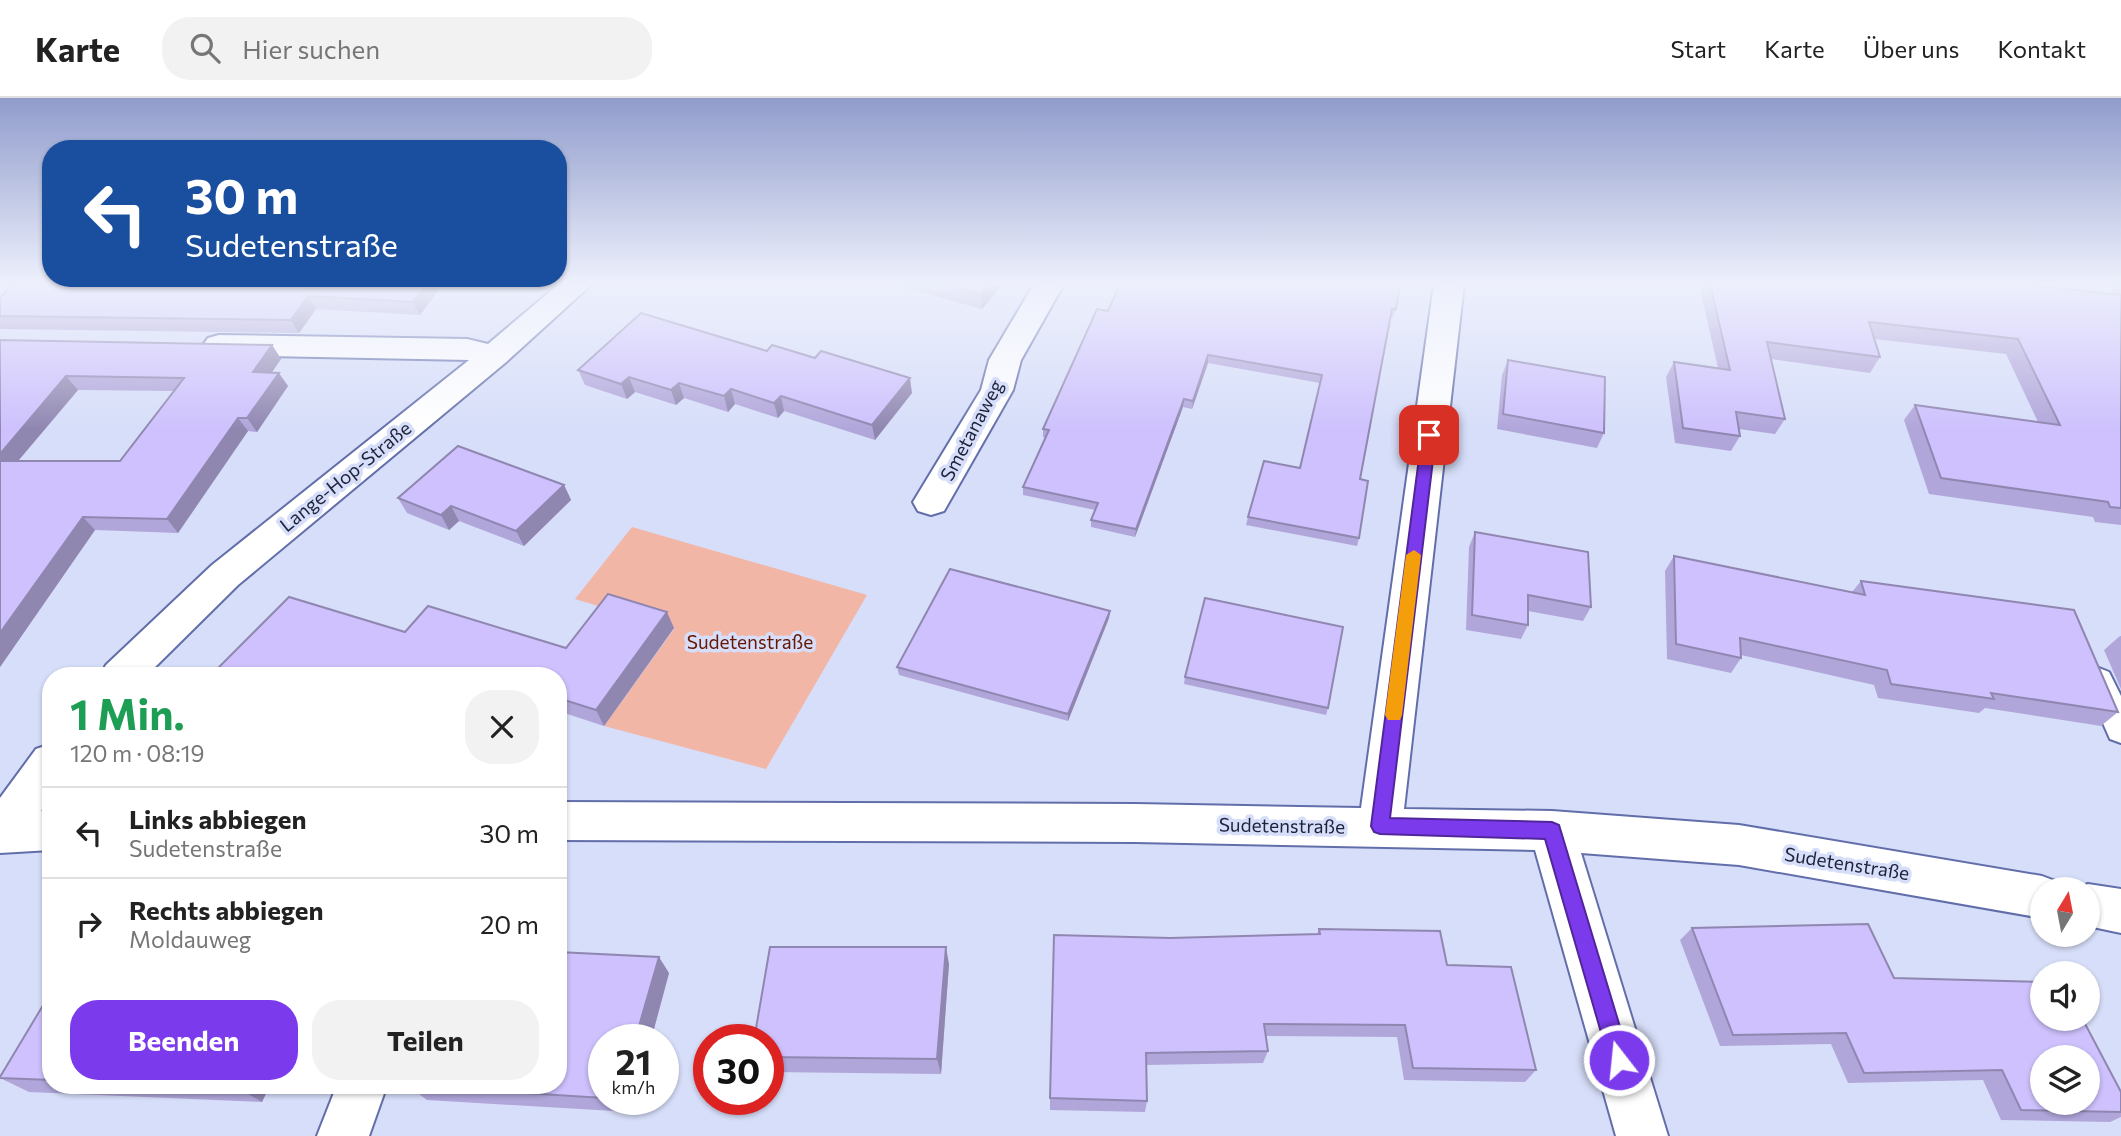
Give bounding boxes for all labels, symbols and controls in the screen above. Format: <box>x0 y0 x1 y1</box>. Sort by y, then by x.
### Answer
search box <box>162 17 652 80</box>
text: Karte <box>35 28 120 69</box>
icon: search <box>186 29 224 67</box>
text: Hier suchen <box>242 33 380 64</box>
text: Start <box>1671 34 1726 63</box>
text: Karte <box>1764 34 1825 63</box>
text: Über uns <box>1863 34 1959 63</box>
text: Kontakt <box>1997 34 2086 63</box>
text: 30 m <box>185 164 298 224</box>
icon: left <box>70 168 161 259</box>
text: Sudetenstraße <box>185 224 398 264</box>
street label: Smetanaweg <box>935 376 1007 484</box>
pin <box>1399 405 1459 465</box>
street label: Lange-Hop-Straße <box>275 416 415 536</box>
icon: arrive <box>1410 416 1448 454</box>
park label: Sudetenstraße <box>687 630 813 653</box>
text: 1 Min. <box>70 687 185 739</box>
button: close <box>465 690 539 764</box>
text: 120 m · 08:19 <box>70 739 204 767</box>
text: Links abbiegen <box>129 803 307 834</box>
street label: Sudetenstraße <box>1219 812 1345 838</box>
icon: left <box>70 814 108 852</box>
text: 30 m <box>480 817 539 848</box>
text: Sudetenstraße <box>129 834 282 862</box>
street label: Sudetenstraße <box>1783 842 1911 884</box>
north arrow <box>2030 877 2100 947</box>
map controls <box>2030 877 2100 1115</box>
text: Rechts abbiegen <box>129 894 324 925</box>
icon: right <box>70 905 108 943</box>
text: 20 m <box>480 908 539 939</box>
text: Moldauweg <box>129 925 251 953</box>
button: sound <box>2030 961 2100 1031</box>
button: Beenden <box>70 1000 298 1080</box>
button: Teilen <box>312 1000 539 1080</box>
position arrow <box>1582 1023 1656 1097</box>
speed limit sign: 30 <box>693 1024 784 1115</box>
text: 21 <box>616 1039 651 1082</box>
button: layers <box>2030 1045 2100 1115</box>
text: km/h <box>612 1076 655 1098</box>

